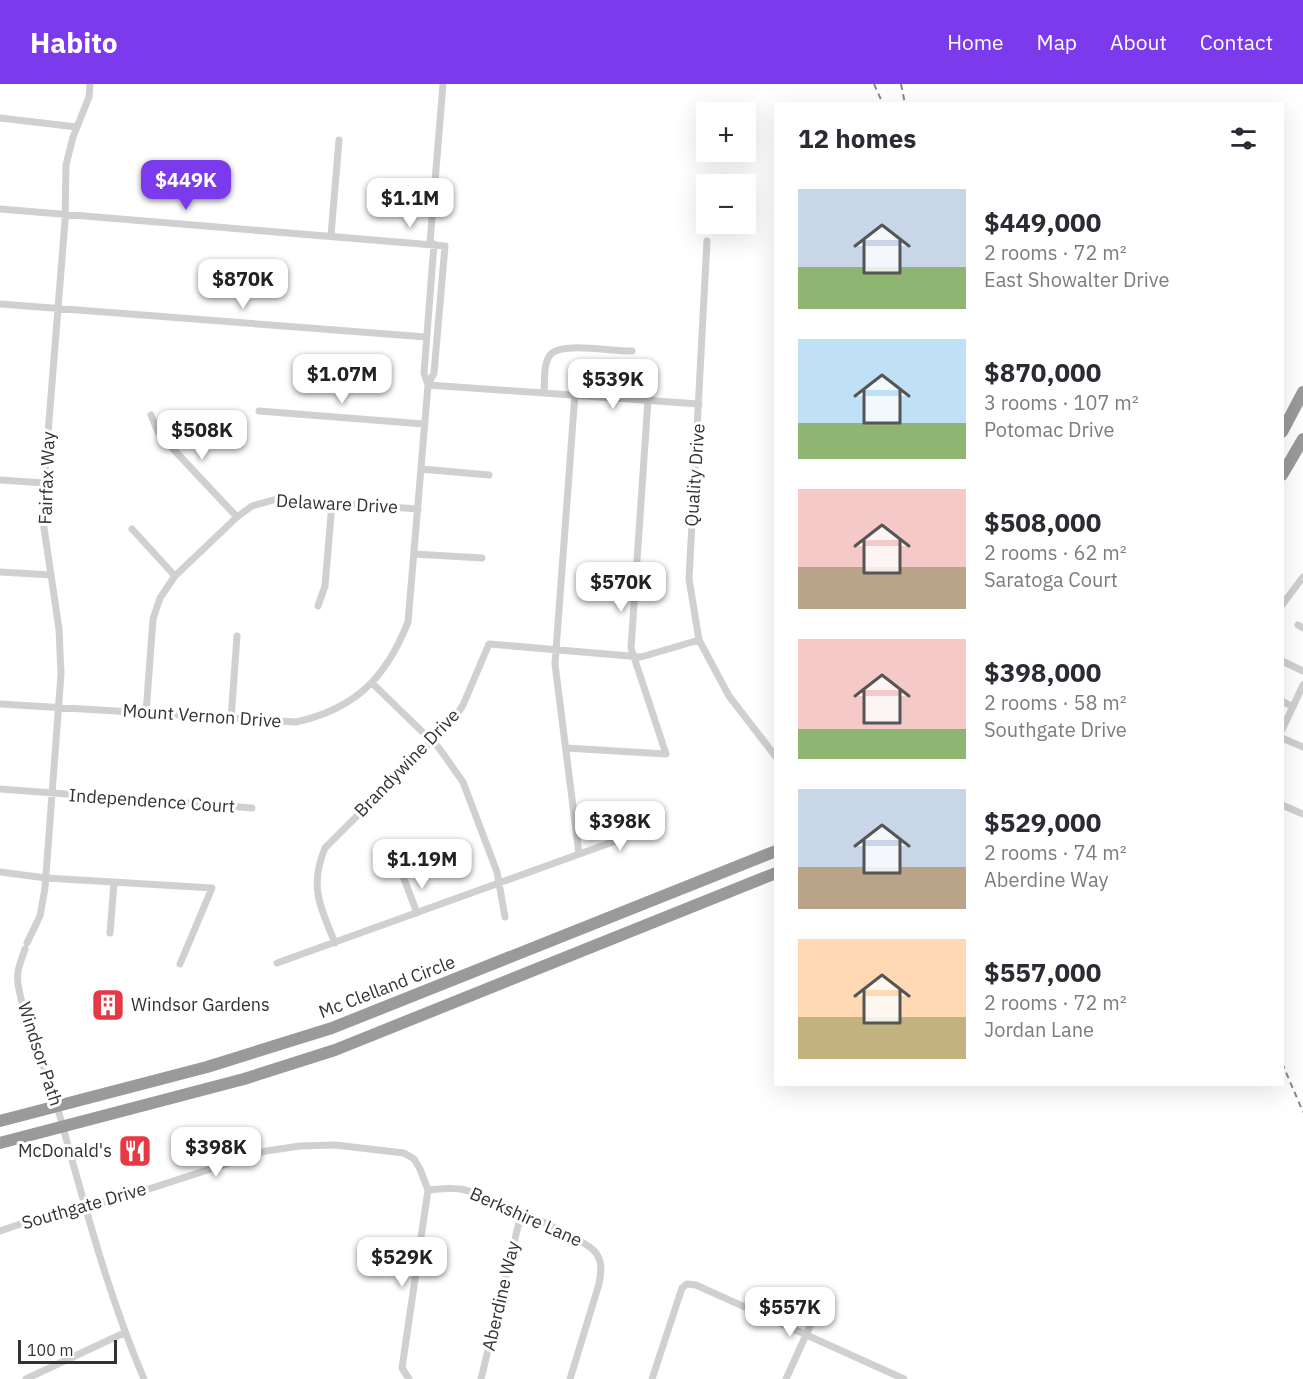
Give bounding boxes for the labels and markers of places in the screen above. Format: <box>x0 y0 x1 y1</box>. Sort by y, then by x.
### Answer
pin: $449K <box>144 160 228 211</box>
pin: $1.1M <box>368 178 452 229</box>
pin: $870K <box>201 259 285 310</box>
pin: $1.07M <box>293 354 391 405</box>
pin: $539K <box>571 359 655 410</box>
pin: $508K <box>160 410 244 461</box>
pin: $570K <box>579 562 663 613</box>
pin: $398K <box>578 801 662 852</box>
pin: $1.19M <box>373 839 471 890</box>
building icon: Windsor Gardens <box>90 987 126 1023</box>
place label: Windsor Gardens <box>131 993 270 1016</box>
pin: $398K <box>174 1127 258 1178</box>
restaurant icon: McDonald's <box>117 1133 153 1169</box>
place label: McDonald's <box>18 1139 112 1162</box>
pin: $529K <box>360 1237 444 1288</box>
pin: $557K <box>748 1287 832 1338</box>

